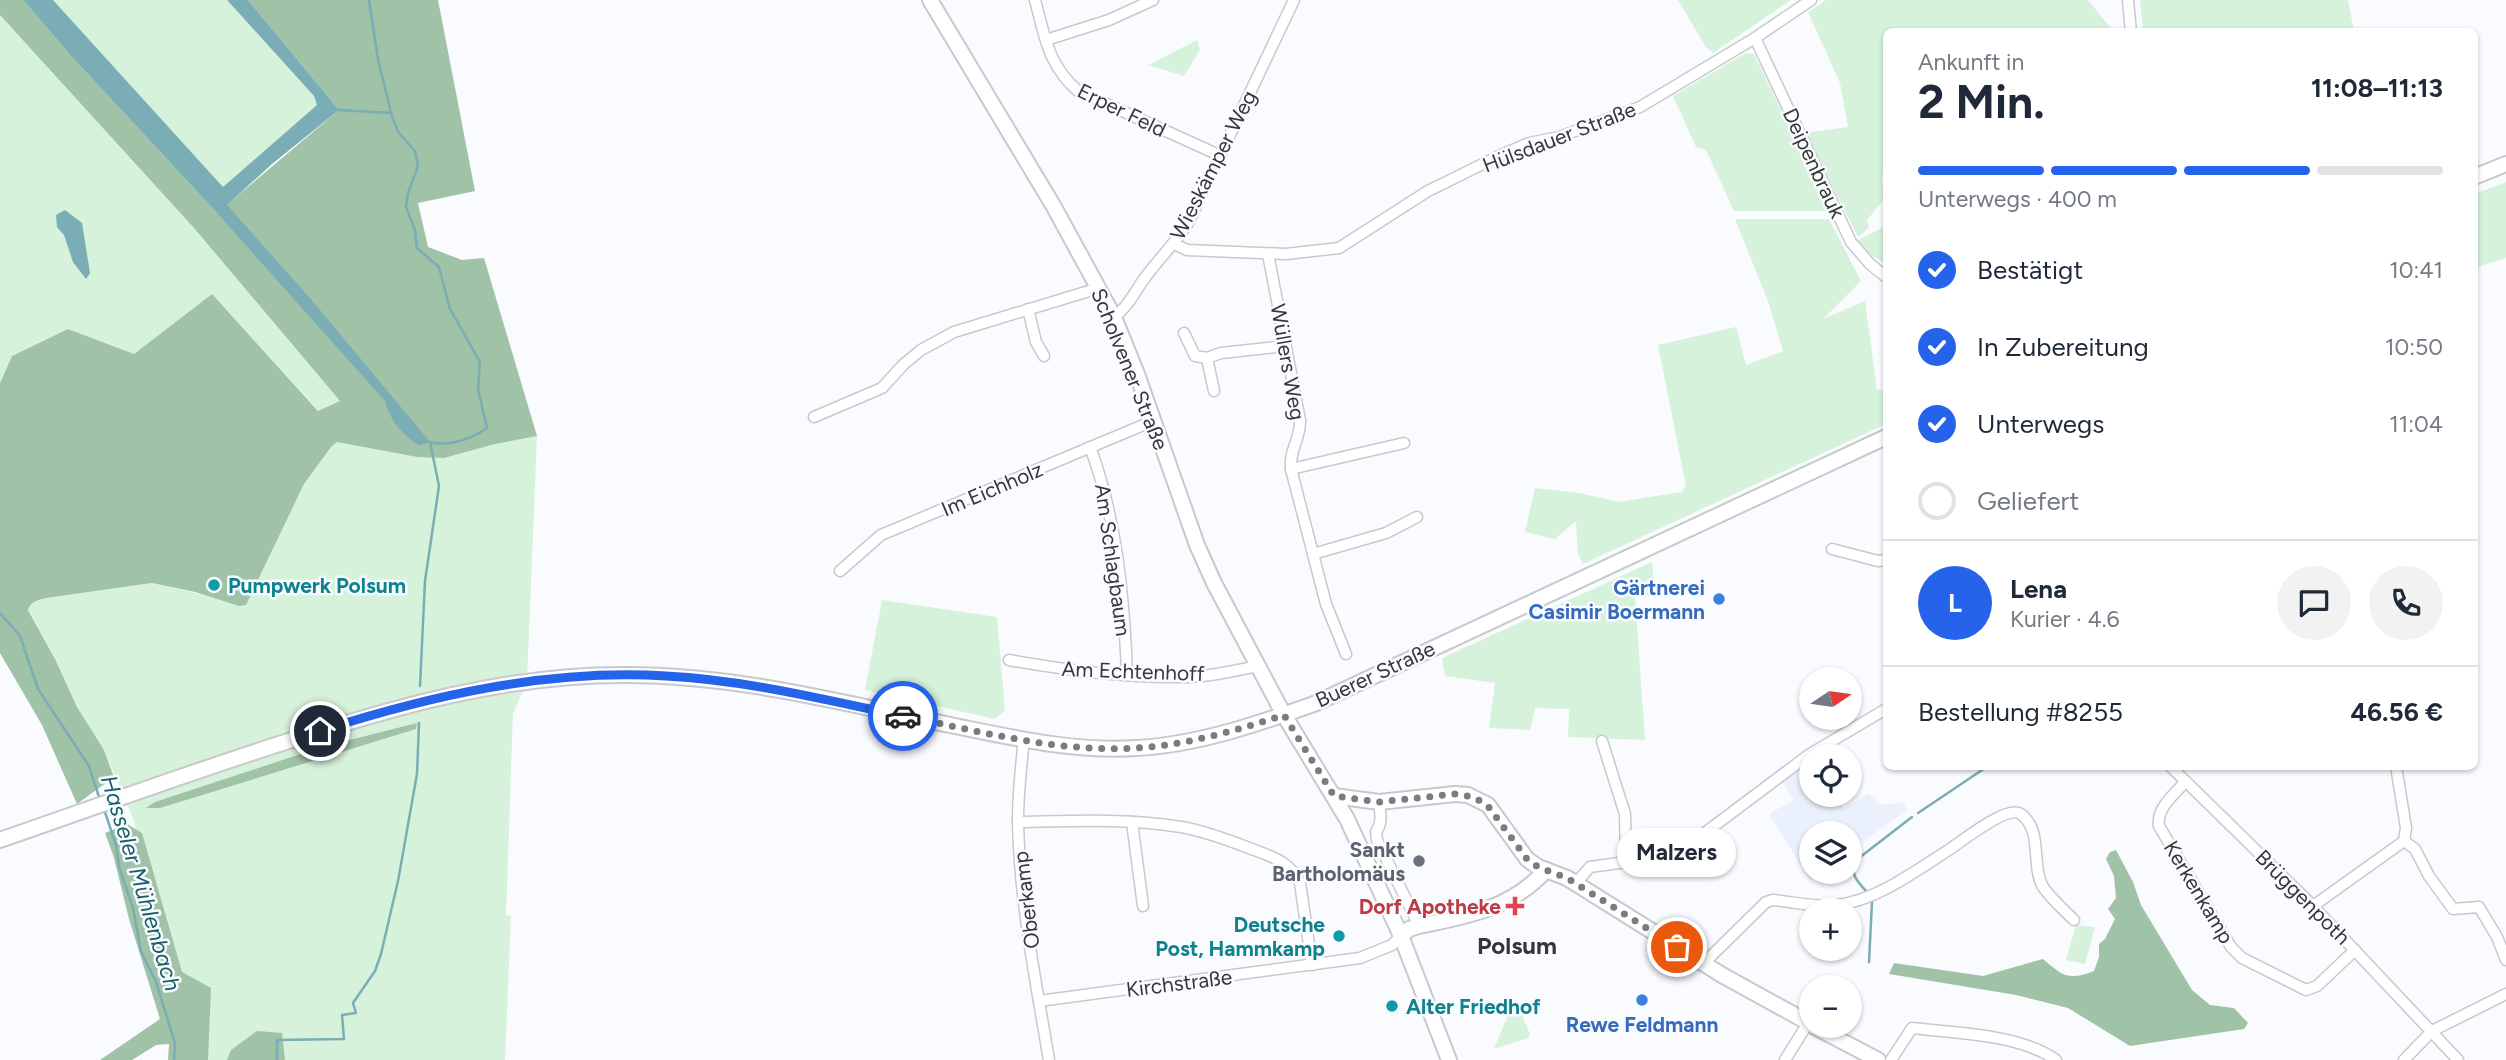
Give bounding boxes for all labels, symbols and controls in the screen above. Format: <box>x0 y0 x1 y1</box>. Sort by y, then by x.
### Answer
text: Ankunft in <box>1918 48 2024 76</box>
text: 11:08–11:13 <box>2311 72 2443 104</box>
text: 2 Min. <box>1918 74 2045 130</box>
street label: Erper Feld <box>1074 78 1170 142</box>
street label: Wieskämper Weg <box>1165 86 1261 244</box>
street label: Hülsdauer Straße <box>1479 96 1639 178</box>
street label: Deipenbrauk <box>1778 104 1851 223</box>
text: Unterwegs · 400 m <box>1918 185 2117 213</box>
icon: check <box>1918 251 1956 289</box>
text: Bestätigt <box>1977 254 2083 286</box>
text: 10:41 <box>2389 256 2443 284</box>
street label: Scholvener Straße <box>1086 284 1174 454</box>
street label: Wüllers Weg <box>1265 302 1311 422</box>
icon: check <box>1918 328 1956 366</box>
text: In Zubereitung <box>1977 331 2149 363</box>
text: 10:50 <box>2385 333 2443 361</box>
icon: check <box>1918 405 1956 443</box>
text: Unterwegs <box>1977 408 2104 440</box>
text: 11:04 <box>2389 410 2443 438</box>
street label: Im Eichholz <box>937 456 1047 522</box>
street label: Am Schlagbaum <box>1090 482 1136 638</box>
text: Geliefert <box>1977 485 2079 517</box>
button: chat <box>2277 566 2351 640</box>
button: phone <box>2369 566 2443 640</box>
place label: Pumpwerk Polsum <box>228 573 406 598</box>
text: Lena <box>2010 573 2067 605</box>
place label: Gärtnerei Casimir Boermann <box>1529 575 1705 624</box>
marker: Pumpwerk Polsum <box>206 577 222 593</box>
text: L <box>1948 587 1962 619</box>
marker: Gärtnerei Casimir Boermann <box>1711 591 1727 607</box>
text: Kurier · 4.6 <box>2010 605 2120 633</box>
street label: Buerer Straße <box>1311 635 1439 713</box>
street label: Am Echtenhoff <box>1061 656 1205 686</box>
north arrow <box>1799 667 1862 730</box>
map controls <box>1799 667 1862 1038</box>
courier <box>868 681 938 751</box>
text: Bestellung #8255 <box>1918 696 2123 728</box>
text: 46.56 € <box>2351 696 2443 728</box>
icon: car <box>884 697 922 735</box>
pin <box>290 701 350 761</box>
icon: home <box>301 712 339 750</box>
button: locate <box>1799 744 1862 807</box>
water label: Hasseler Mühlenbach <box>95 772 187 994</box>
button: layers <box>1799 821 1862 884</box>
callout: Malzers <box>1618 828 1736 877</box>
street label: Kerkenkamp <box>2159 836 2239 948</box>
place label: Sankt Bartholomäus <box>1272 837 1405 886</box>
text: Malzers <box>1636 838 1717 866</box>
street label: Brüggenpoth <box>2250 844 2356 950</box>
street label: Oberkamp <box>1008 850 1044 950</box>
marker: Sankt Bartholomäus <box>1411 853 1427 869</box>
place label: Dorf Apotheke <box>1359 894 1501 919</box>
marker: Dorf Apotheke <box>1507 898 1523 914</box>
button: + <box>1799 898 1862 961</box>
place label: Deutsche Post, Hammkamp <box>1155 912 1325 961</box>
pin <box>1647 917 1707 977</box>
marker: Deutsche Post, Hammkamp <box>1331 928 1347 944</box>
icon: bag <box>1658 928 1696 966</box>
district label: Polsum <box>1477 931 1557 960</box>
street label: Kirchstraße <box>1125 964 1233 1002</box>
button: − <box>1799 975 1862 1038</box>
marker: Rewe Feldmann <box>1634 992 1650 1008</box>
place label: Alter Friedhof <box>1406 994 1541 1019</box>
marker: Alter Friedhof <box>1384 998 1400 1014</box>
place label: Rewe Feldmann <box>1566 1012 1718 1037</box>

